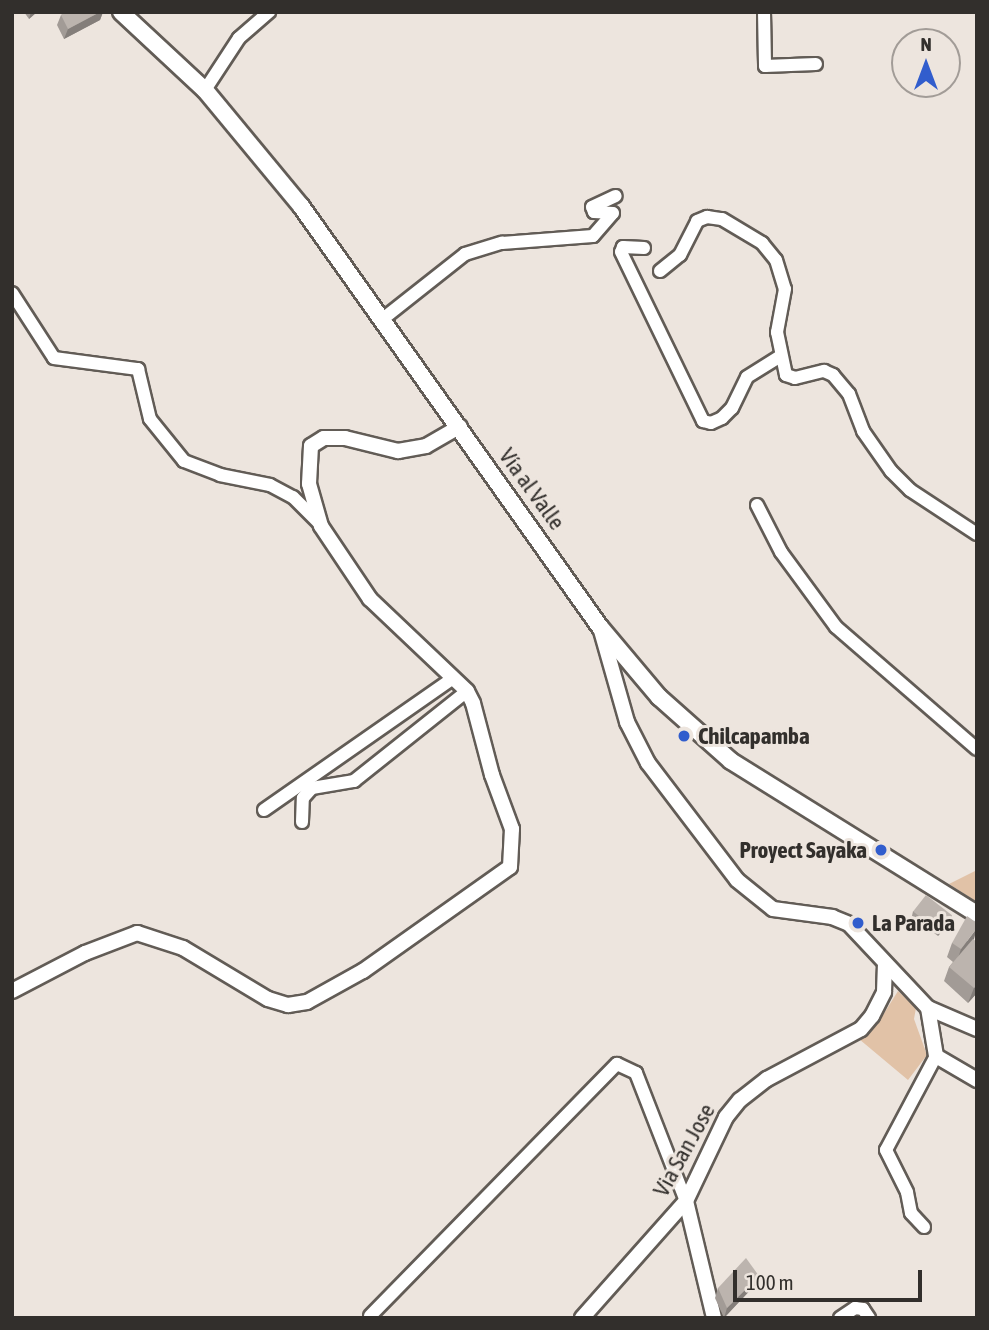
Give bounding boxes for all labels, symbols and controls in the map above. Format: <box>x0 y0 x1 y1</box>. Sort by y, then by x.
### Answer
north arrow <box>891 28 961 98</box>
text: N <box>920 33 932 55</box>
street label: Vía al Valle <box>493 443 571 535</box>
place label: Chilcapamba <box>698 722 810 750</box>
marker: Chilcapamba <box>676 728 692 744</box>
place label: Proyect Sayaka <box>739 836 867 864</box>
marker: Proyect Sayaka <box>873 842 889 858</box>
place label: La Parada <box>872 909 955 937</box>
marker: La Parada <box>850 915 866 931</box>
street label: Via San Jose <box>647 1099 721 1201</box>
scale bar <box>737 1256 926 1300</box>
text: 100 m <box>746 1270 794 1294</box>

